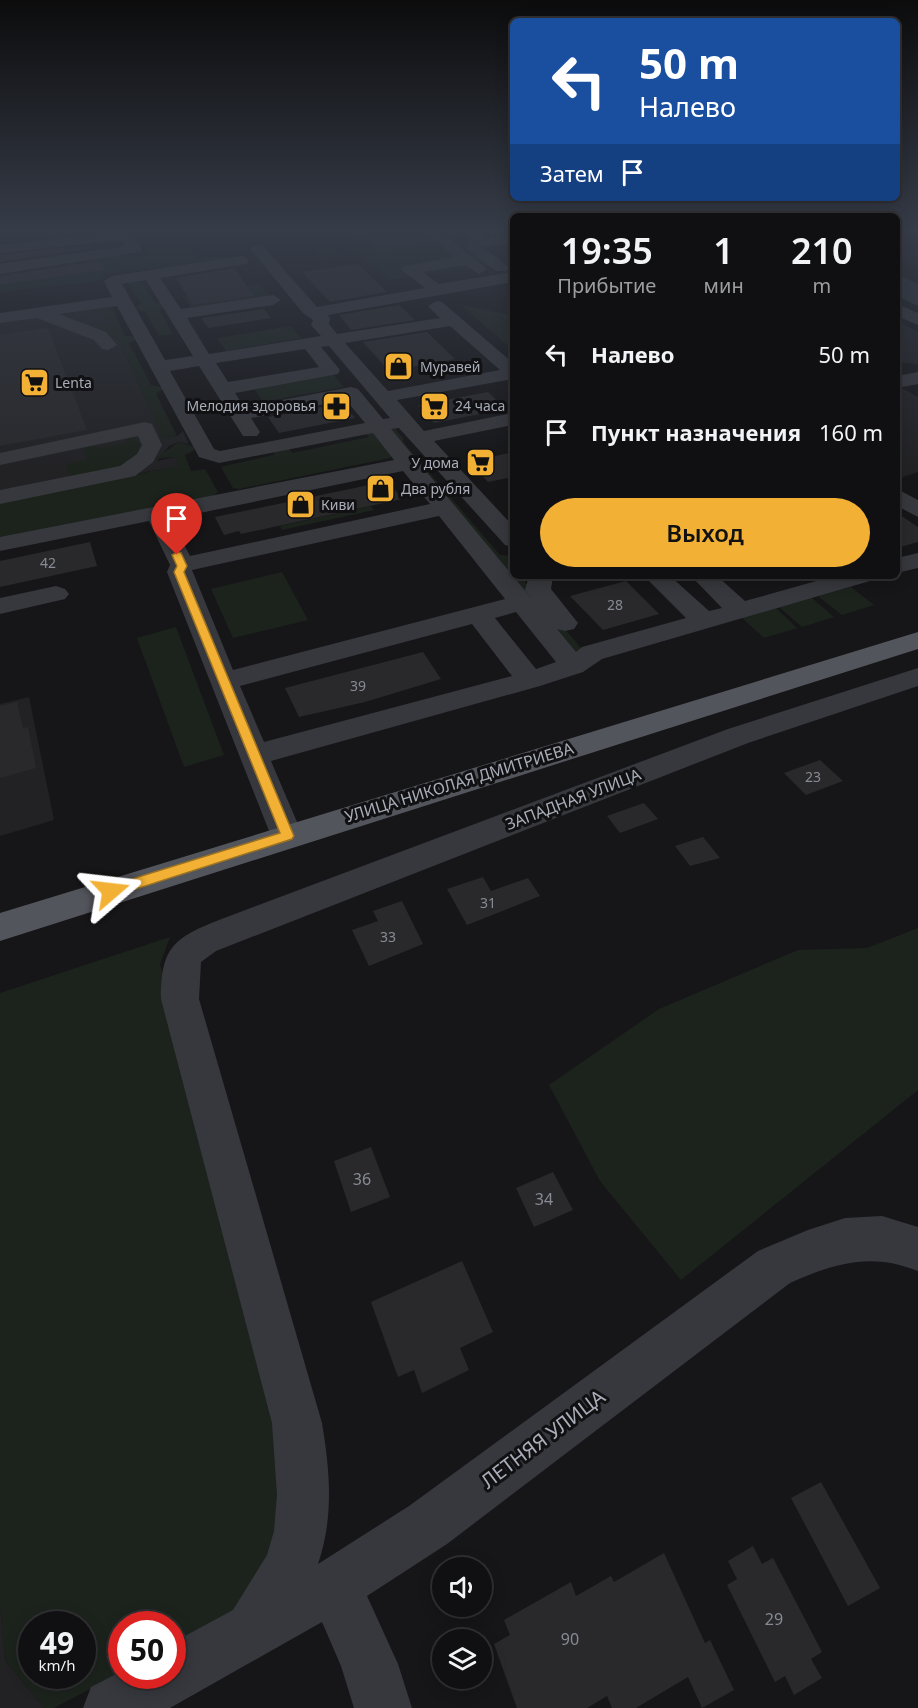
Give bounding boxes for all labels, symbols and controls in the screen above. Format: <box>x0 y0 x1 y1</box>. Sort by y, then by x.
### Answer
text: 50 m <box>639 34 739 91</box>
icon: left <box>540 42 618 120</box>
text: Налево <box>639 88 736 125</box>
icon: arrive <box>616 156 649 189</box>
text: Затем <box>540 158 604 188</box>
text: 19:35 <box>561 226 653 275</box>
text: 1 <box>713 226 734 275</box>
text: 210 <box>791 226 853 275</box>
text: Прибытие <box>557 272 656 299</box>
text: мин <box>704 272 744 299</box>
text: m <box>812 272 831 299</box>
icon: left <box>540 338 573 371</box>
text: Налево <box>591 339 674 369</box>
text: 50 m <box>819 339 870 369</box>
shop icon: Муравей <box>383 351 415 383</box>
place label: Муравей <box>420 357 480 376</box>
supermarket icon: Lenta <box>18 367 50 399</box>
place label: Lenta <box>55 373 92 392</box>
pharmacy icon: Мелодия здоровья <box>321 390 353 422</box>
supermarket icon: 24 часа <box>418 390 450 422</box>
place label: Мелодия здоровья <box>186 396 316 415</box>
place label: 24 часа <box>455 396 505 415</box>
icon: arrive <box>540 416 573 449</box>
text: Пункт назначения <box>591 417 801 447</box>
text: 160 m <box>819 417 883 447</box>
supermarket icon: У дома <box>464 447 496 479</box>
place label: У дома <box>411 453 459 472</box>
shop icon: Два рубля <box>364 473 396 505</box>
place label: Два рубля <box>401 479 470 498</box>
shop icon: Киви <box>284 489 316 521</box>
pin <box>151 493 202 555</box>
place label: Киви <box>321 495 355 514</box>
button: Выход <box>540 498 870 567</box>
icon: arrive <box>160 502 193 535</box>
house number: 42 <box>40 553 56 572</box>
house number: 28 <box>607 595 623 614</box>
house number: 39 <box>350 676 366 695</box>
street label: УЛИЦА НИКОЛАЯ ДМИТРИЕВА <box>342 736 577 827</box>
street label: ЗАПАДНАЯ УЛИЦА <box>502 763 645 835</box>
house number: 23 <box>805 767 821 786</box>
position arrow <box>79 859 143 923</box>
house number: 31 <box>480 893 496 912</box>
house number: 33 <box>380 927 396 946</box>
house number: 36 <box>353 1168 371 1190</box>
house number: 34 <box>535 1188 553 1210</box>
street label: ЛЕТНЯЯ УЛИЦА <box>475 1383 610 1494</box>
map controls <box>432 1557 492 1689</box>
button: sound <box>432 1557 492 1617</box>
house number: 29 <box>765 1608 783 1630</box>
speed limit sign: 50 <box>108 1611 186 1689</box>
text: 49 <box>40 1622 74 1663</box>
house number: 90 <box>561 1628 579 1650</box>
button: layers <box>432 1629 492 1689</box>
text: km/h <box>39 1655 75 1675</box>

